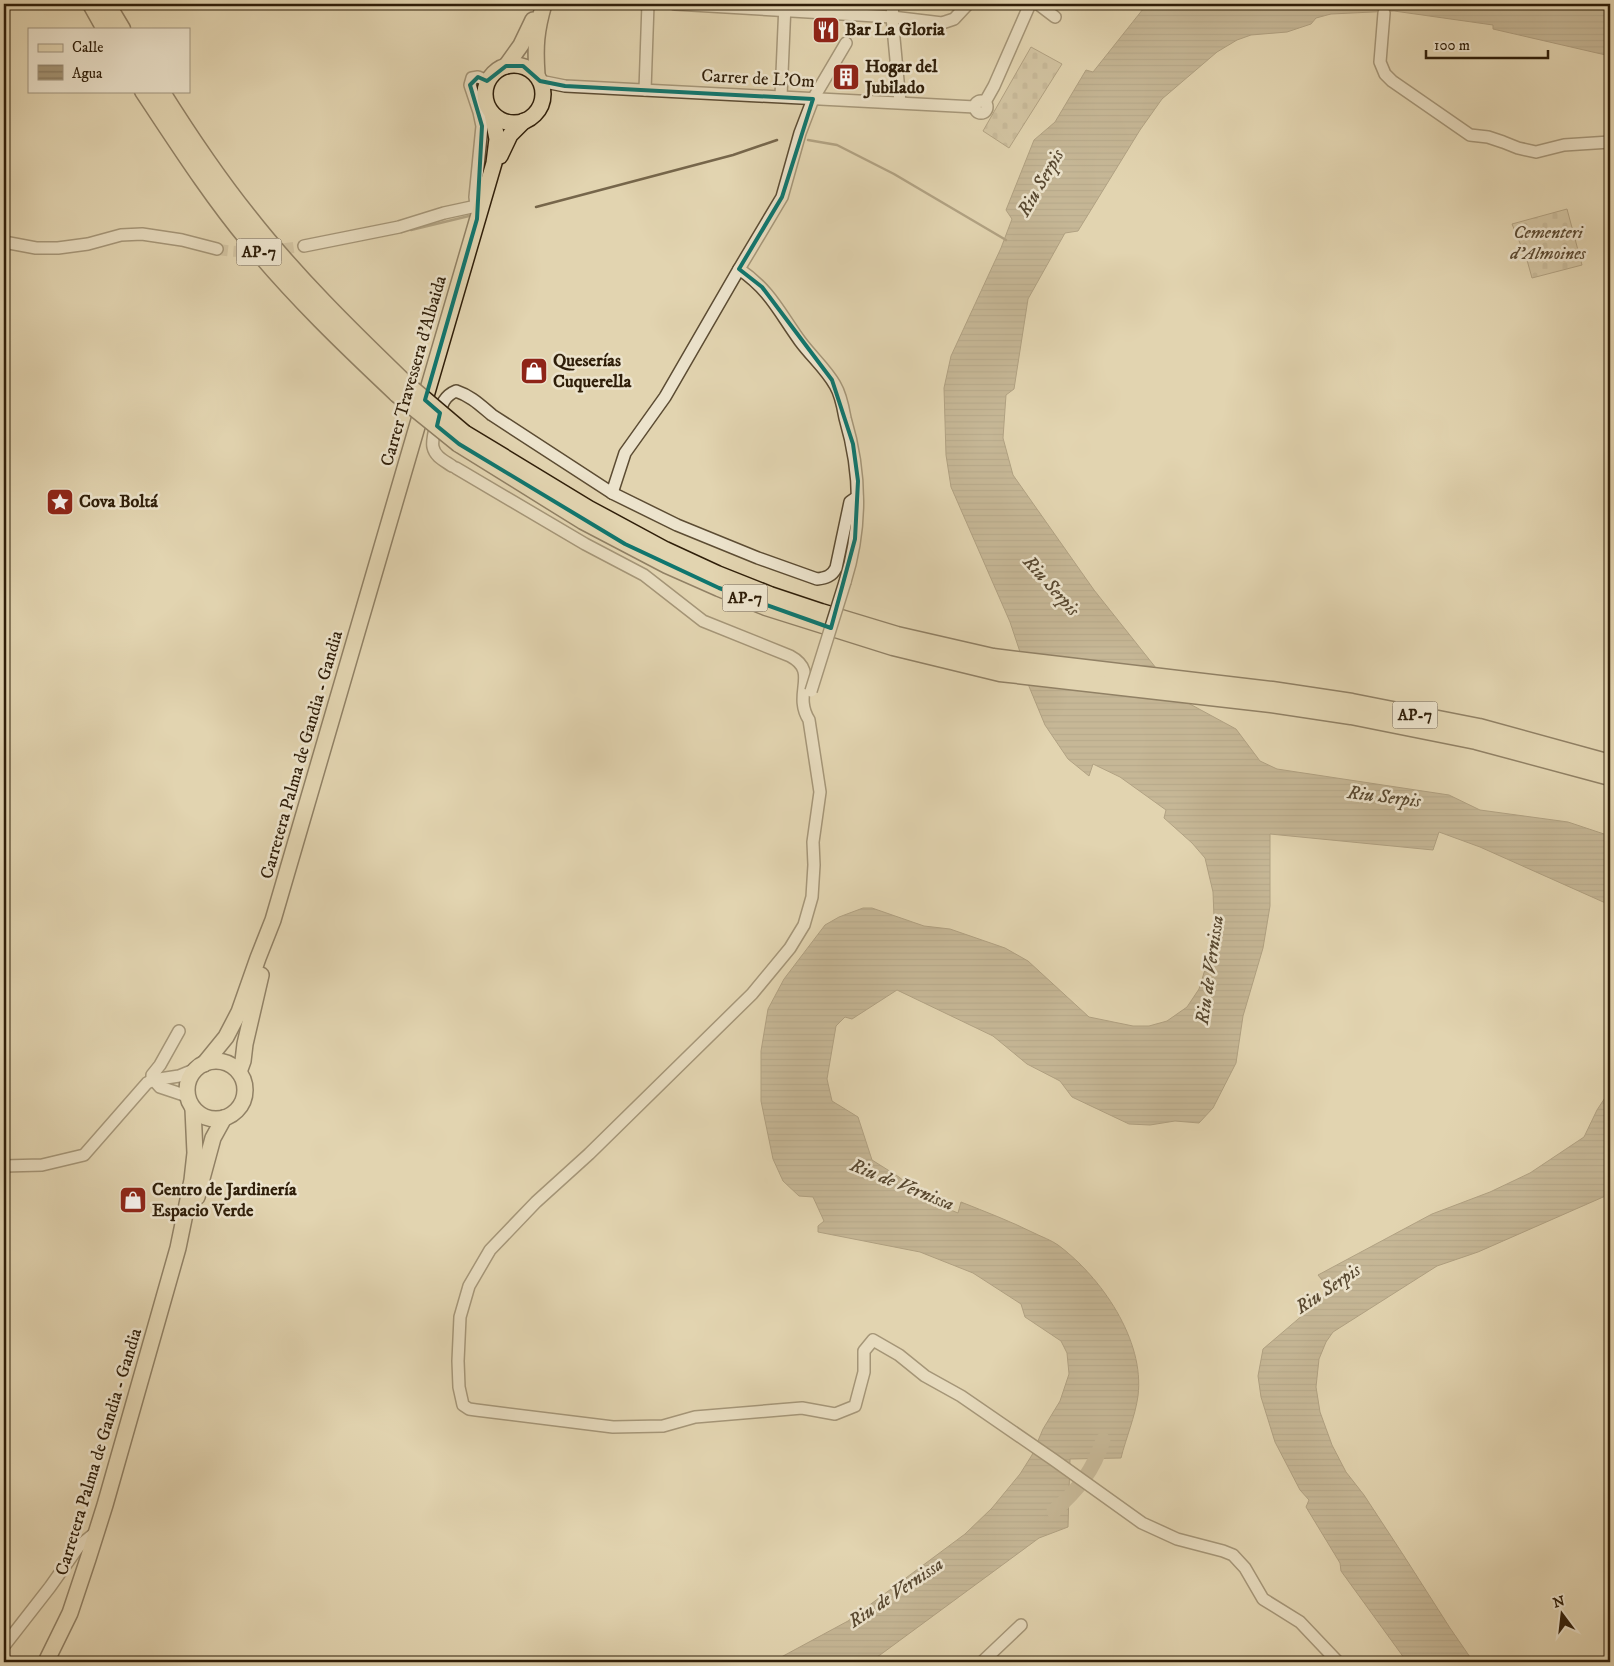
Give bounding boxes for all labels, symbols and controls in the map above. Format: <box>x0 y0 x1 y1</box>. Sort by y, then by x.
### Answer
restaurant icon: Bar La Gloria <box>811 15 841 45</box>
place label: Bar La Gloria <box>845 19 945 41</box>
legend <box>28 28 190 92</box>
scale bar <box>1426 28 1549 60</box>
text: 100 m <box>1434 36 1470 55</box>
text: Calle <box>72 38 104 57</box>
place label: Hogar del Jubilado <box>863 56 938 99</box>
building icon: Hogar del Jubilado <box>831 62 861 92</box>
text: Agua <box>72 64 103 83</box>
street label: Carrer de L'Om <box>701 65 815 93</box>
water label: Riu Serpis <box>1012 144 1071 222</box>
park label: Cementeri d'Almoines <box>1509 222 1586 265</box>
road number: AP-7 <box>236 238 282 266</box>
street label: Carrer Travessera d'Albaida <box>376 273 452 469</box>
place label: Queserías Cuquerella <box>553 350 632 393</box>
shop icon: Queserías Cuquerella <box>519 356 549 386</box>
place icon: Cova Boltá <box>45 487 75 517</box>
place label: Cova Boltá <box>79 491 158 513</box>
water label: Riu Serpis <box>1016 550 1085 623</box>
road number: AP-7 <box>722 584 768 612</box>
street label: Carretera Palma de Gandia - Gandia <box>256 628 348 882</box>
road number: AP-7 <box>1392 702 1438 728</box>
water label: Riu Serpis <box>1345 781 1423 814</box>
water label: Riu de Vernissa <box>1191 914 1229 1027</box>
water label: Riu de Vernissa <box>846 1153 957 1216</box>
place label: Centro de Jardinería Espacio Verde <box>152 1179 297 1222</box>
shop icon: Centro de Jardinería Espacio Verde <box>118 1185 148 1215</box>
water label: Riu Serpis <box>1290 1258 1367 1321</box>
street label: Carretera Palma de Gandia - Gandia <box>51 1325 147 1578</box>
water label: Riu de Vernissa <box>843 1553 948 1634</box>
north arrow <box>1536 1588 1586 1638</box>
text: N <box>1551 1592 1567 1613</box>

